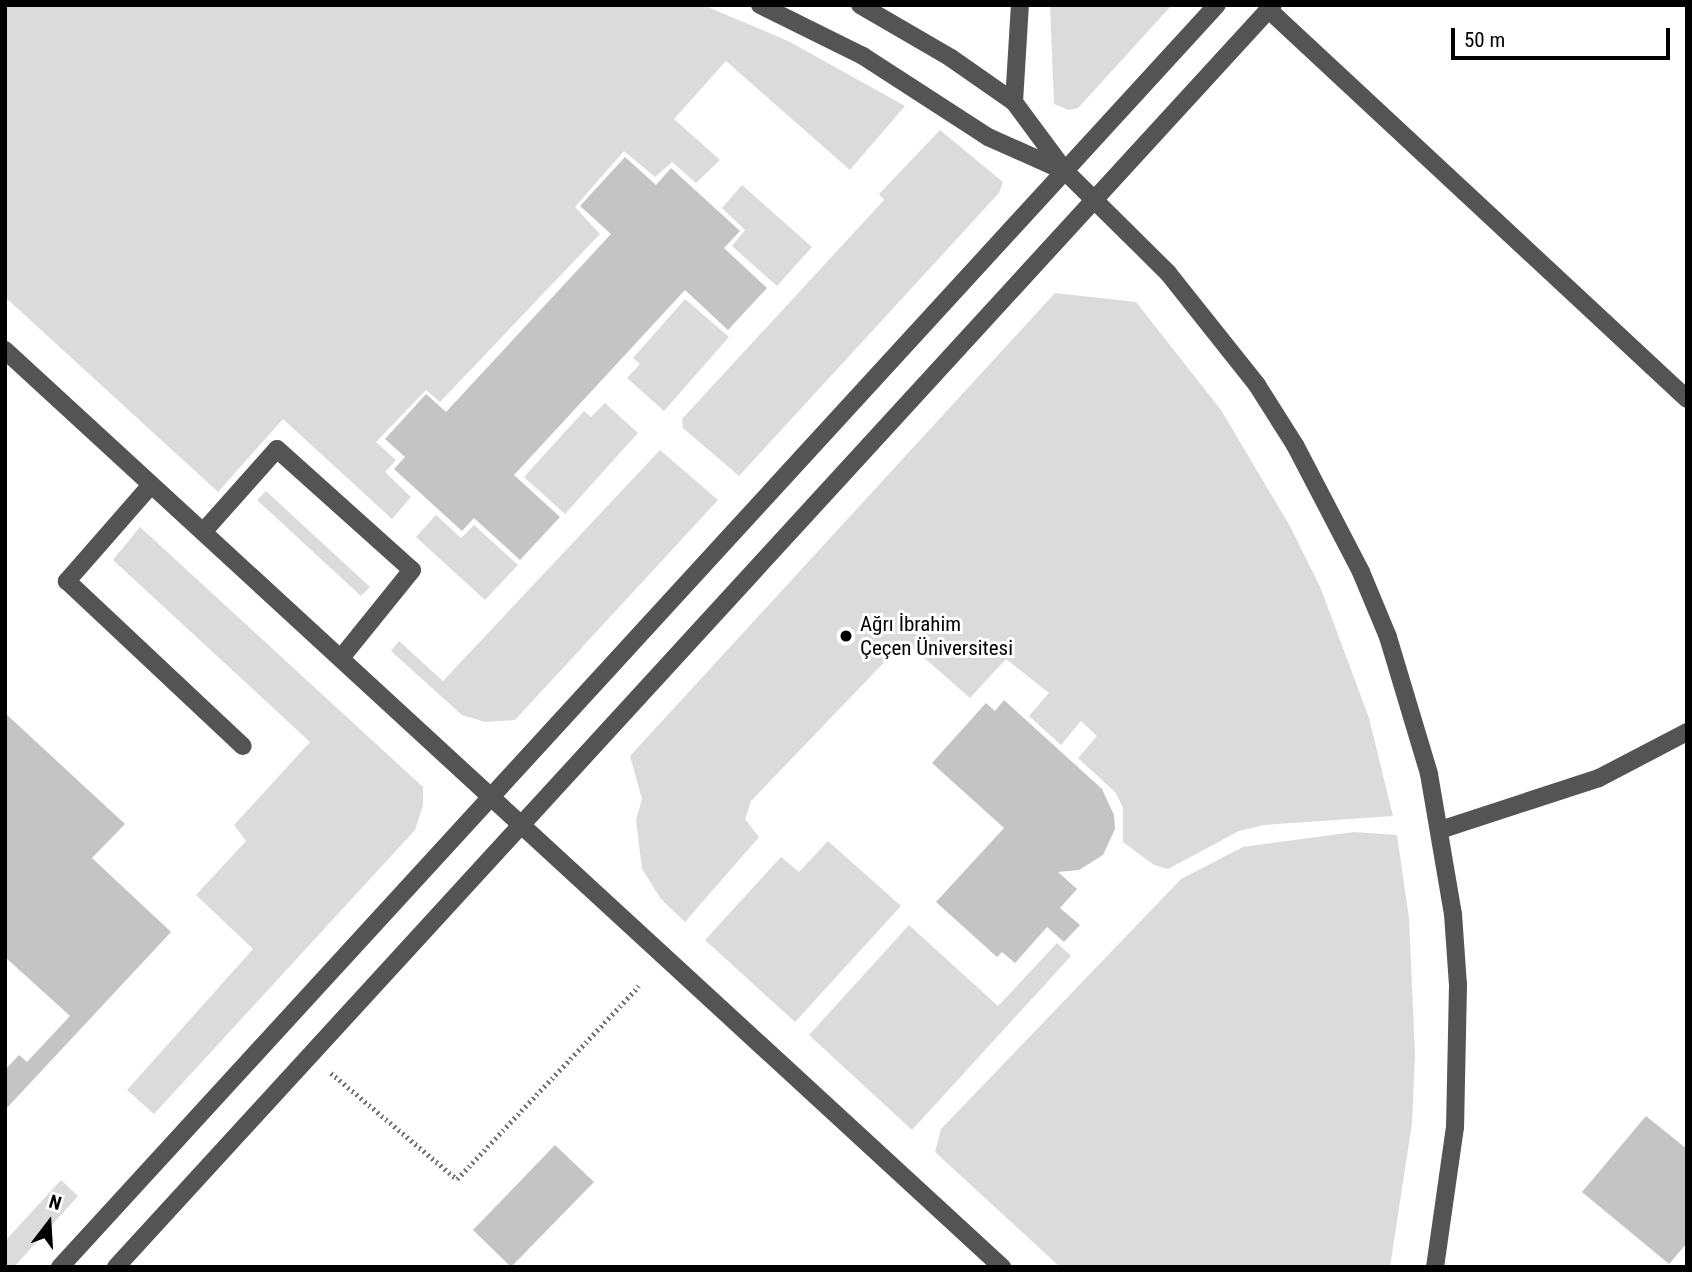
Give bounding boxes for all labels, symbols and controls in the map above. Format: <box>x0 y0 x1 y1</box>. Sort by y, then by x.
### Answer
scale bar <box>1454 14 1673 58</box>
text: 50 m <box>1464 28 1505 52</box>
place label: Ağrı İbrahim Çeçen Üniversitesi <box>860 611 1013 661</box>
marker: Ağrı İbrahim Çeçen Üniversitesi <box>838 628 854 644</box>
north arrow <box>14 1188 84 1258</box>
text: N <box>46 1190 64 1215</box>

